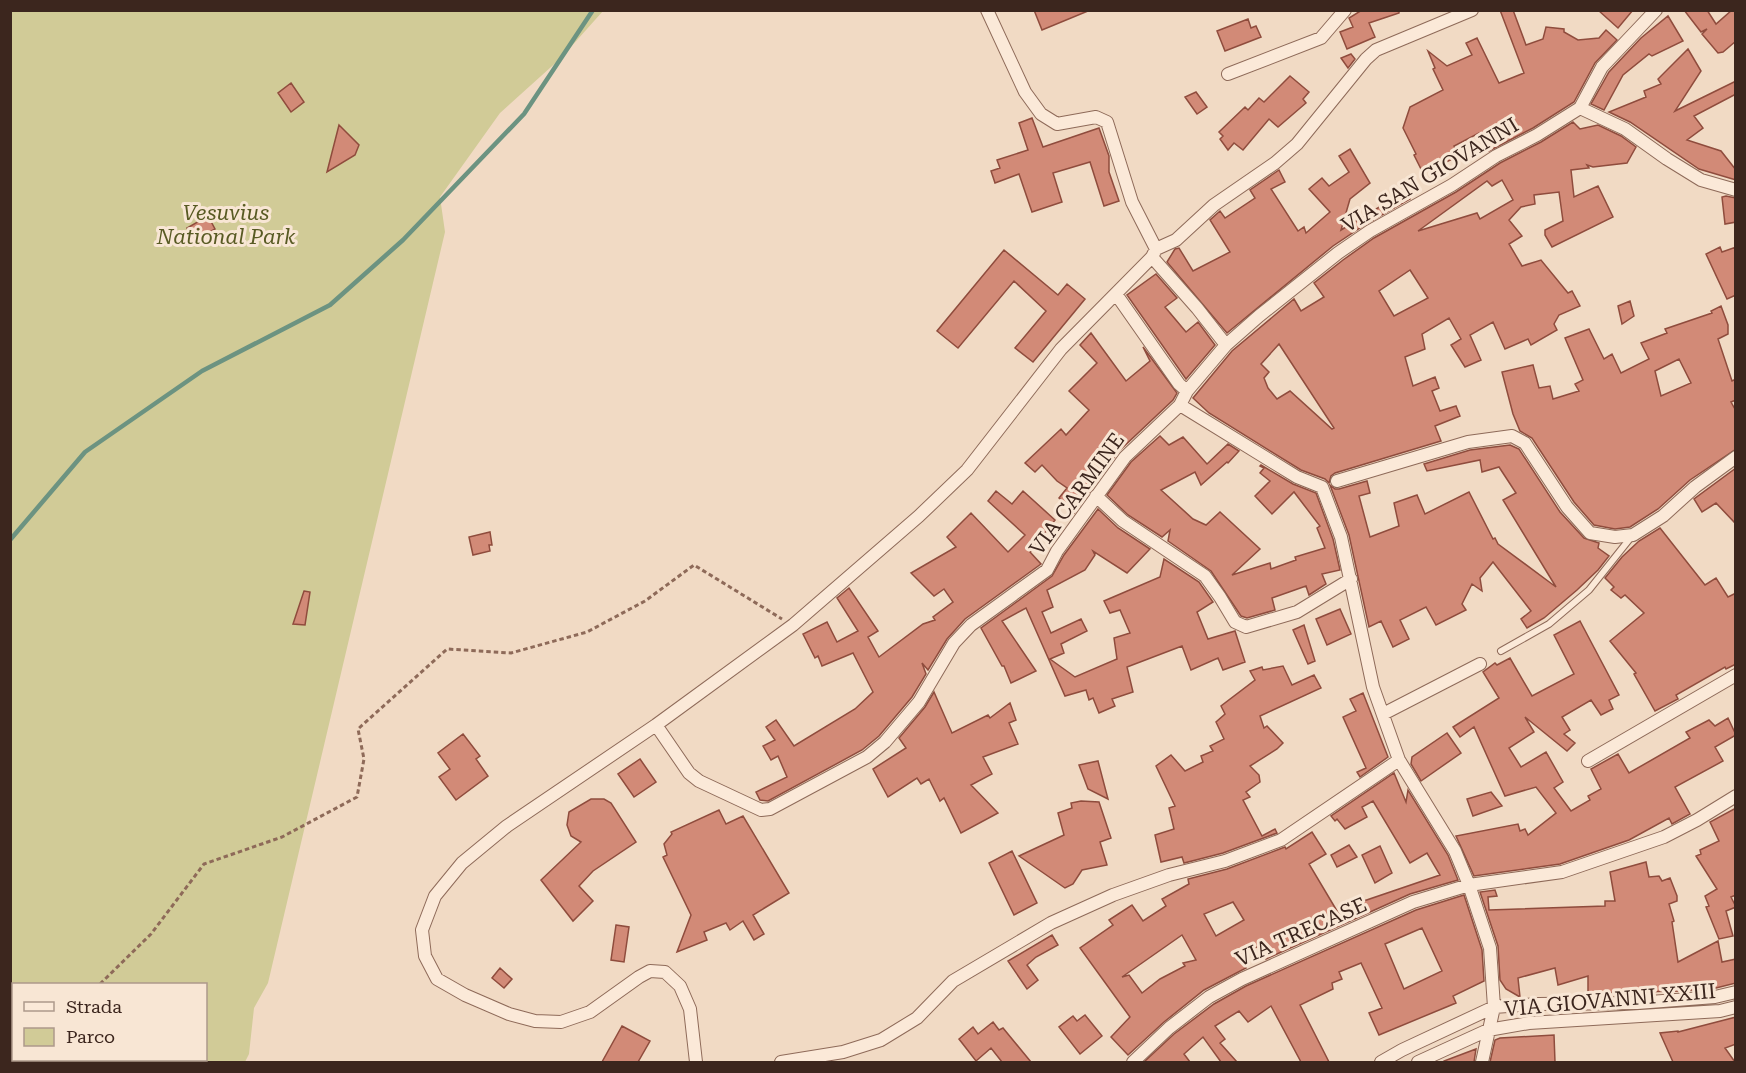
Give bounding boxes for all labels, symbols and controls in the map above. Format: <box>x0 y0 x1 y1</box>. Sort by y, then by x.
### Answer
street label: VIA SAN GIOVANNI <box>1337 113 1523 237</box>
park label: Vesuvius National Park <box>156 201 296 249</box>
street label: VIA CARMINE <box>1025 428 1129 560</box>
street label: VIA TRECASE <box>1232 892 1370 972</box>
street label: VIA GIOVANNI XXIII <box>1503 979 1717 1021</box>
legend <box>12 983 207 1061</box>
text: Strada <box>66 996 122 1017</box>
text: Parco <box>66 1026 115 1047</box>

